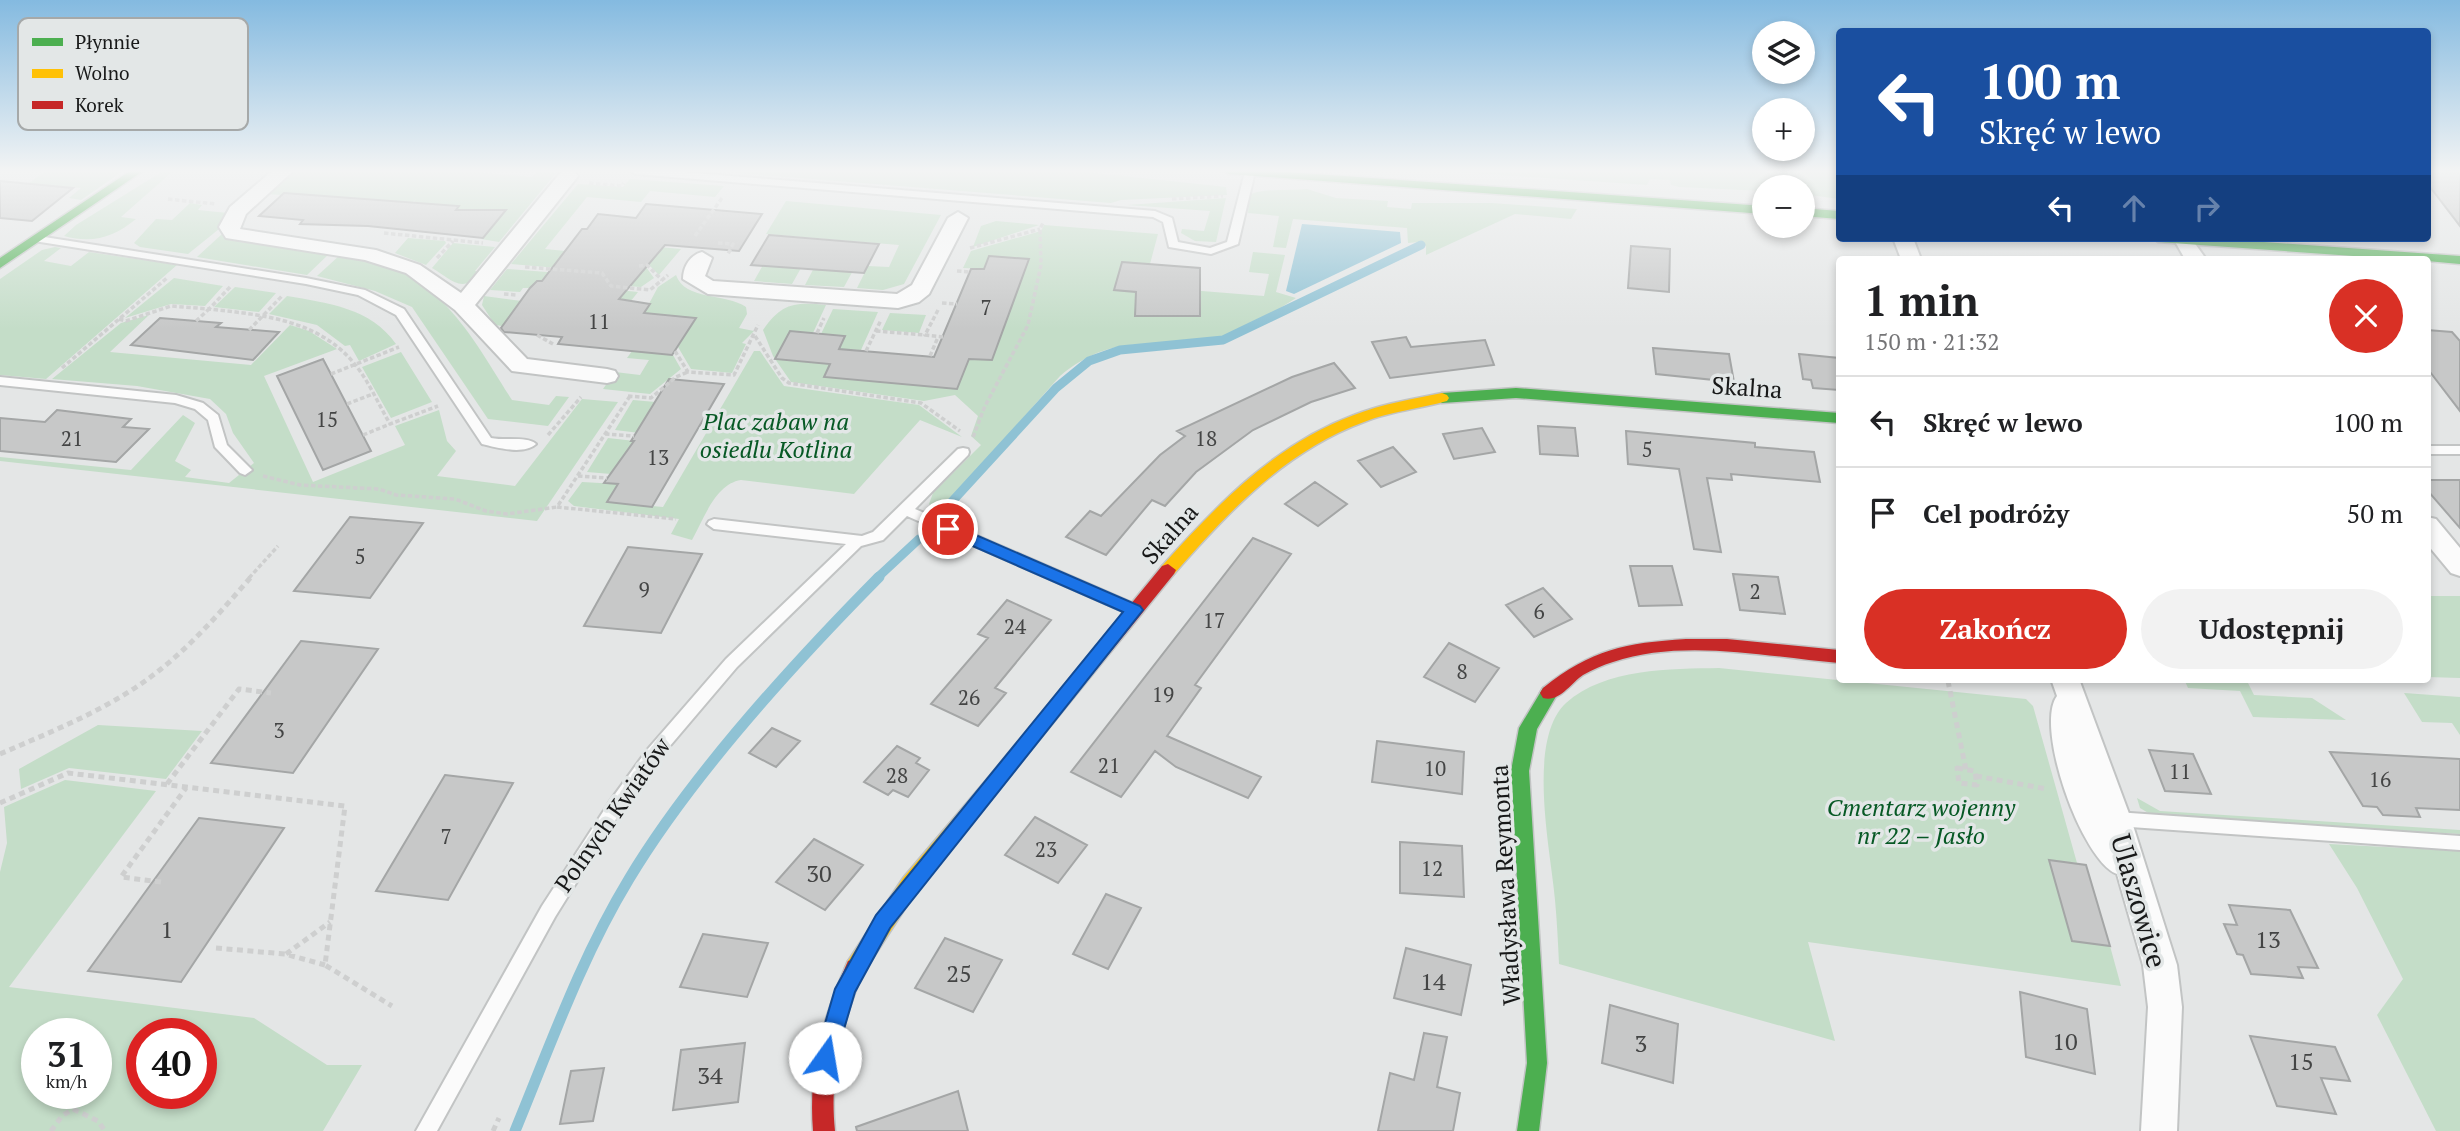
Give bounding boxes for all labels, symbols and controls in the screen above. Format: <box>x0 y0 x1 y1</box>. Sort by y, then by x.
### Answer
legend <box>18 18 248 130</box>
map controls <box>1752 21 1815 238</box>
button: layers <box>1752 21 1815 84</box>
text: Płynnie <box>75 29 140 54</box>
text: 100 m <box>1979 48 2121 113</box>
icon: left <box>1864 56 1955 147</box>
text: Wolno <box>75 60 130 85</box>
text: Korek <box>75 92 124 117</box>
button: + <box>1752 98 1815 161</box>
text: Skręć w lewo <box>1979 111 2161 153</box>
button: − <box>1752 175 1815 238</box>
icon: left <box>2042 189 2080 227</box>
icon: ahead <box>2115 189 2153 227</box>
icon: right <box>2188 189 2226 227</box>
text: 1 min <box>1864 272 1979 328</box>
button: close <box>2329 279 2403 353</box>
house number: 7 <box>980 293 992 321</box>
house number: 11 <box>588 307 610 335</box>
text: 150 m · 21:32 <box>1864 326 1999 357</box>
street label: Skalna <box>1711 369 1784 405</box>
icon: left <box>1864 403 1902 441</box>
house number: 15 <box>316 405 338 433</box>
park label: Plac zabaw na osiedlu Kotlina <box>700 405 852 465</box>
text: Skręć w lewo <box>1923 405 2083 439</box>
text: 100 m <box>2333 405 2403 439</box>
house number: 21 <box>61 424 83 452</box>
house number: 18 <box>1195 424 1217 452</box>
house number: 5 <box>1641 435 1653 463</box>
house number: 13 <box>647 443 669 471</box>
icon: arrive <box>1864 494 1902 532</box>
street label: Skalna <box>1134 496 1205 570</box>
text: Cel podróży <box>1923 496 2069 530</box>
text: 50 m <box>2347 496 2403 530</box>
pin <box>918 499 978 559</box>
icon: arrive <box>929 510 967 548</box>
house number: 5 <box>354 542 366 570</box>
house number: 9 <box>638 575 650 603</box>
house number: 2 <box>1749 577 1761 605</box>
button: Zakończ <box>1864 589 2127 669</box>
button: Udostępnij <box>2141 589 2403 669</box>
house number: 6 <box>1533 597 1545 625</box>
house number: 17 <box>1203 606 1225 634</box>
house number: 24 <box>1004 612 1027 640</box>
house number: 8 <box>1456 657 1468 685</box>
house number: 19 <box>1152 680 1174 708</box>
house number: 26 <box>958 683 980 711</box>
house number: 3 <box>273 716 285 744</box>
street label: Polnych Kwiatów <box>547 730 678 898</box>
house number: 21 <box>1098 751 1120 779</box>
house number: 10 <box>1424 754 1446 782</box>
house number: 11 <box>2169 757 2191 785</box>
house number: 28 <box>886 761 908 789</box>
street label: Władysława Reymonta <box>1483 764 1527 1006</box>
house number: 16 <box>2369 765 2391 793</box>
park label: Cmentarz wojenny nr 22 – Jasło <box>1827 791 2016 851</box>
house number: 7 <box>440 822 452 850</box>
street label: Ulaszowice <box>2103 830 2176 972</box>
house number: 23 <box>1035 835 1057 863</box>
house number: 12 <box>1421 854 1443 882</box>
house number: 30 <box>806 857 832 889</box>
house number: 1 <box>161 913 173 945</box>
house number: 13 <box>2255 923 2281 955</box>
house number: 25 <box>946 957 972 989</box>
house number: 14 <box>1420 965 1446 997</box>
speed limit sign: 40 <box>126 1018 217 1109</box>
position arrow <box>788 1021 862 1095</box>
house number: 10 <box>2052 1025 2078 1057</box>
house number: 3 <box>1635 1027 1647 1059</box>
text: 31 <box>47 1031 86 1077</box>
house number: 15 <box>2288 1045 2314 1077</box>
house number: 34 <box>697 1059 723 1091</box>
text: km/h <box>46 1069 87 1093</box>

